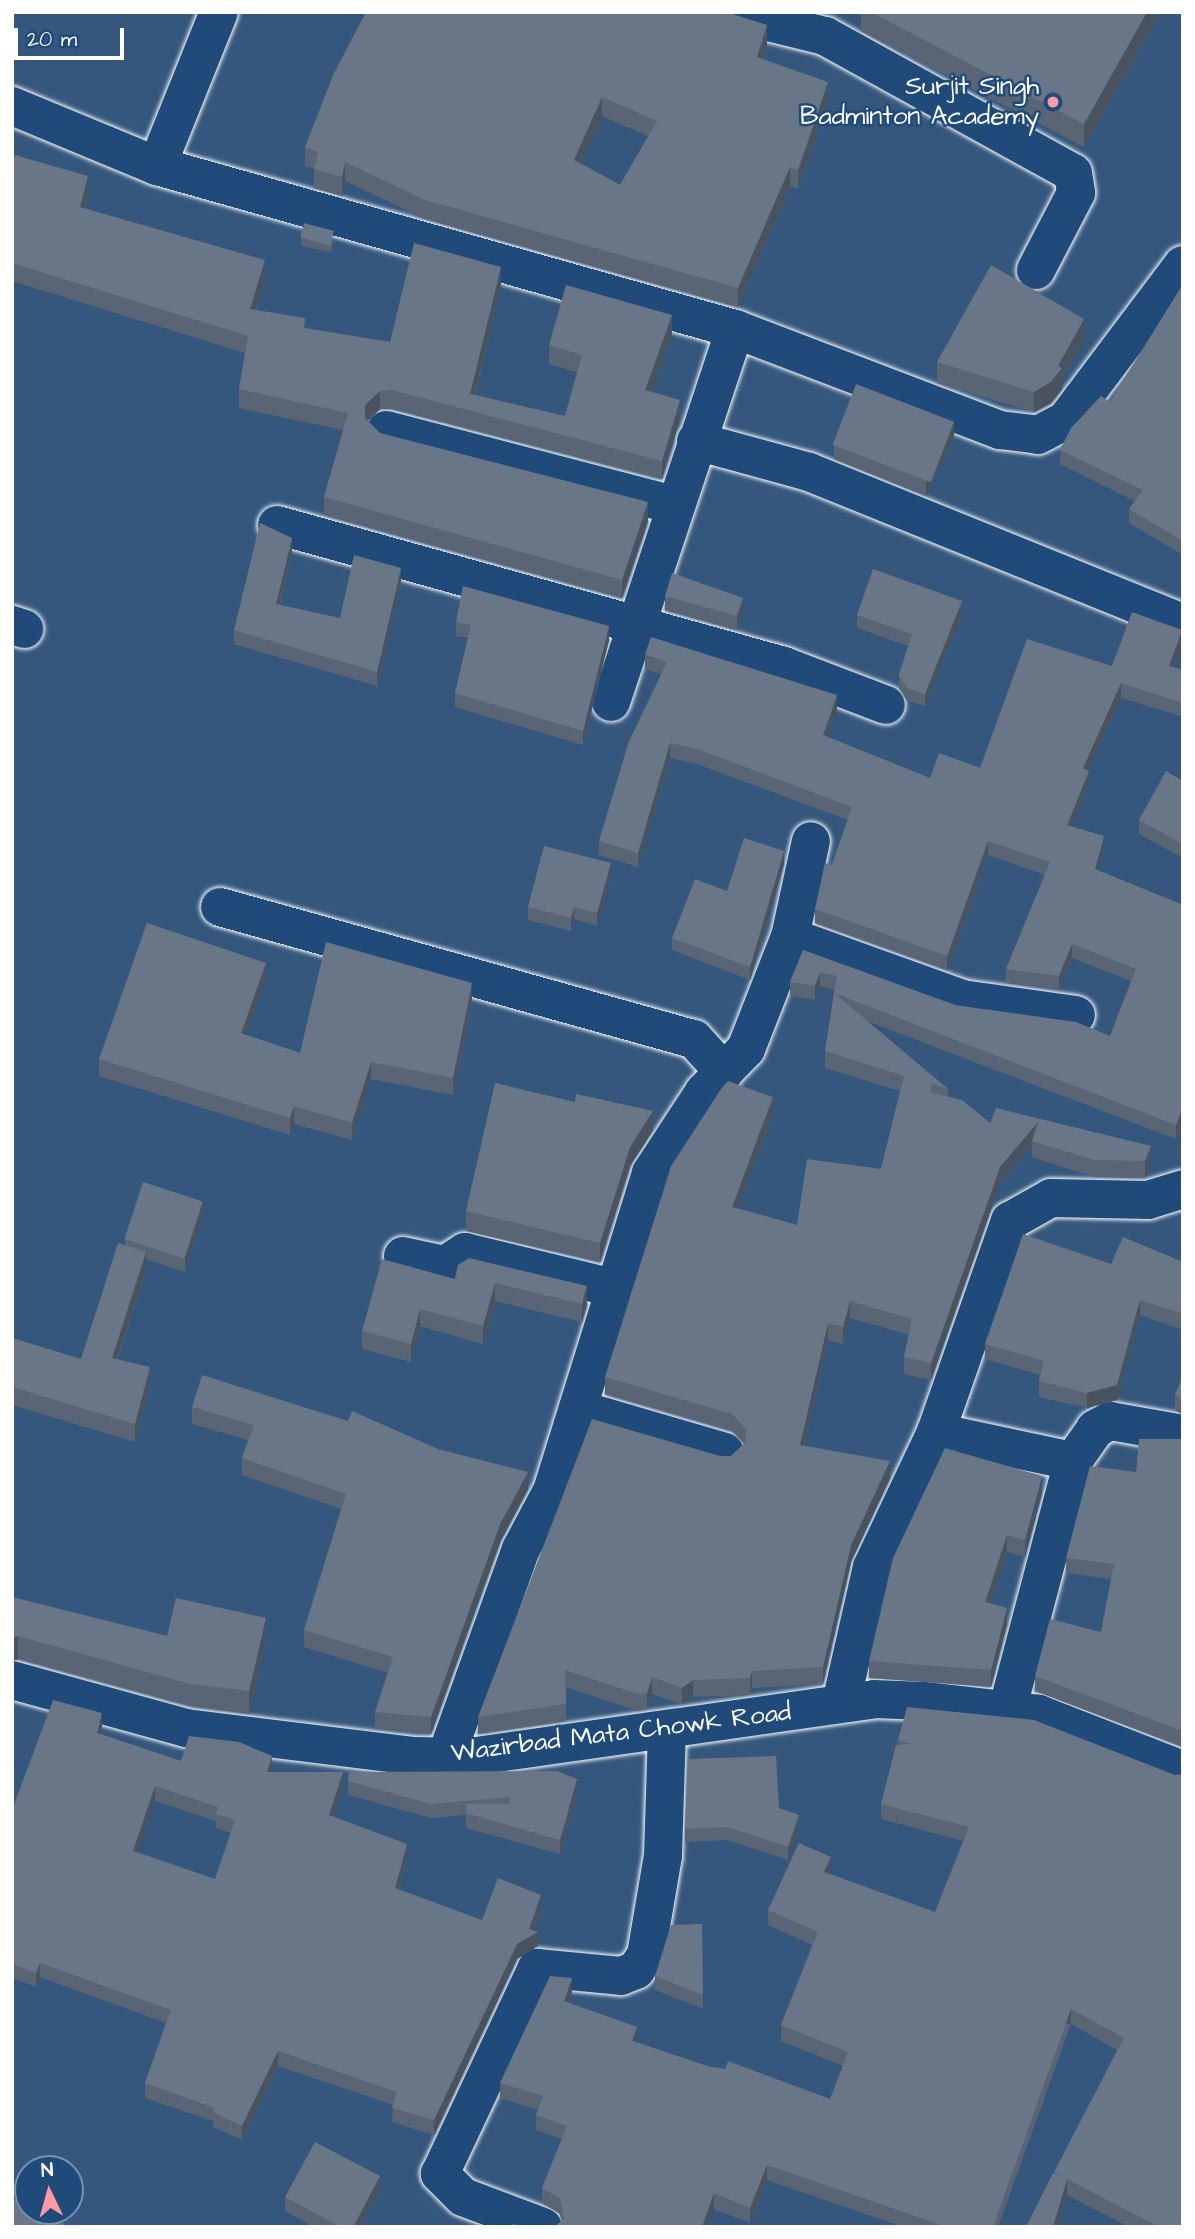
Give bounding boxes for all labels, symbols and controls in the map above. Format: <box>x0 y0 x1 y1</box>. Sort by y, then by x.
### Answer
scale bar <box>18 14 128 58</box>
text: 20 m <box>27 25 77 54</box>
place label: Surjit Singh Badminton Academy <box>800 71 1039 132</box>
marker: Surjit Singh Badminton Academy <box>1045 94 1061 110</box>
street label: Wazirbad Mata Chowk Road <box>449 1697 793 1769</box>
north arrow <box>14 2155 84 2225</box>
text: N <box>40 2157 54 2185</box>

